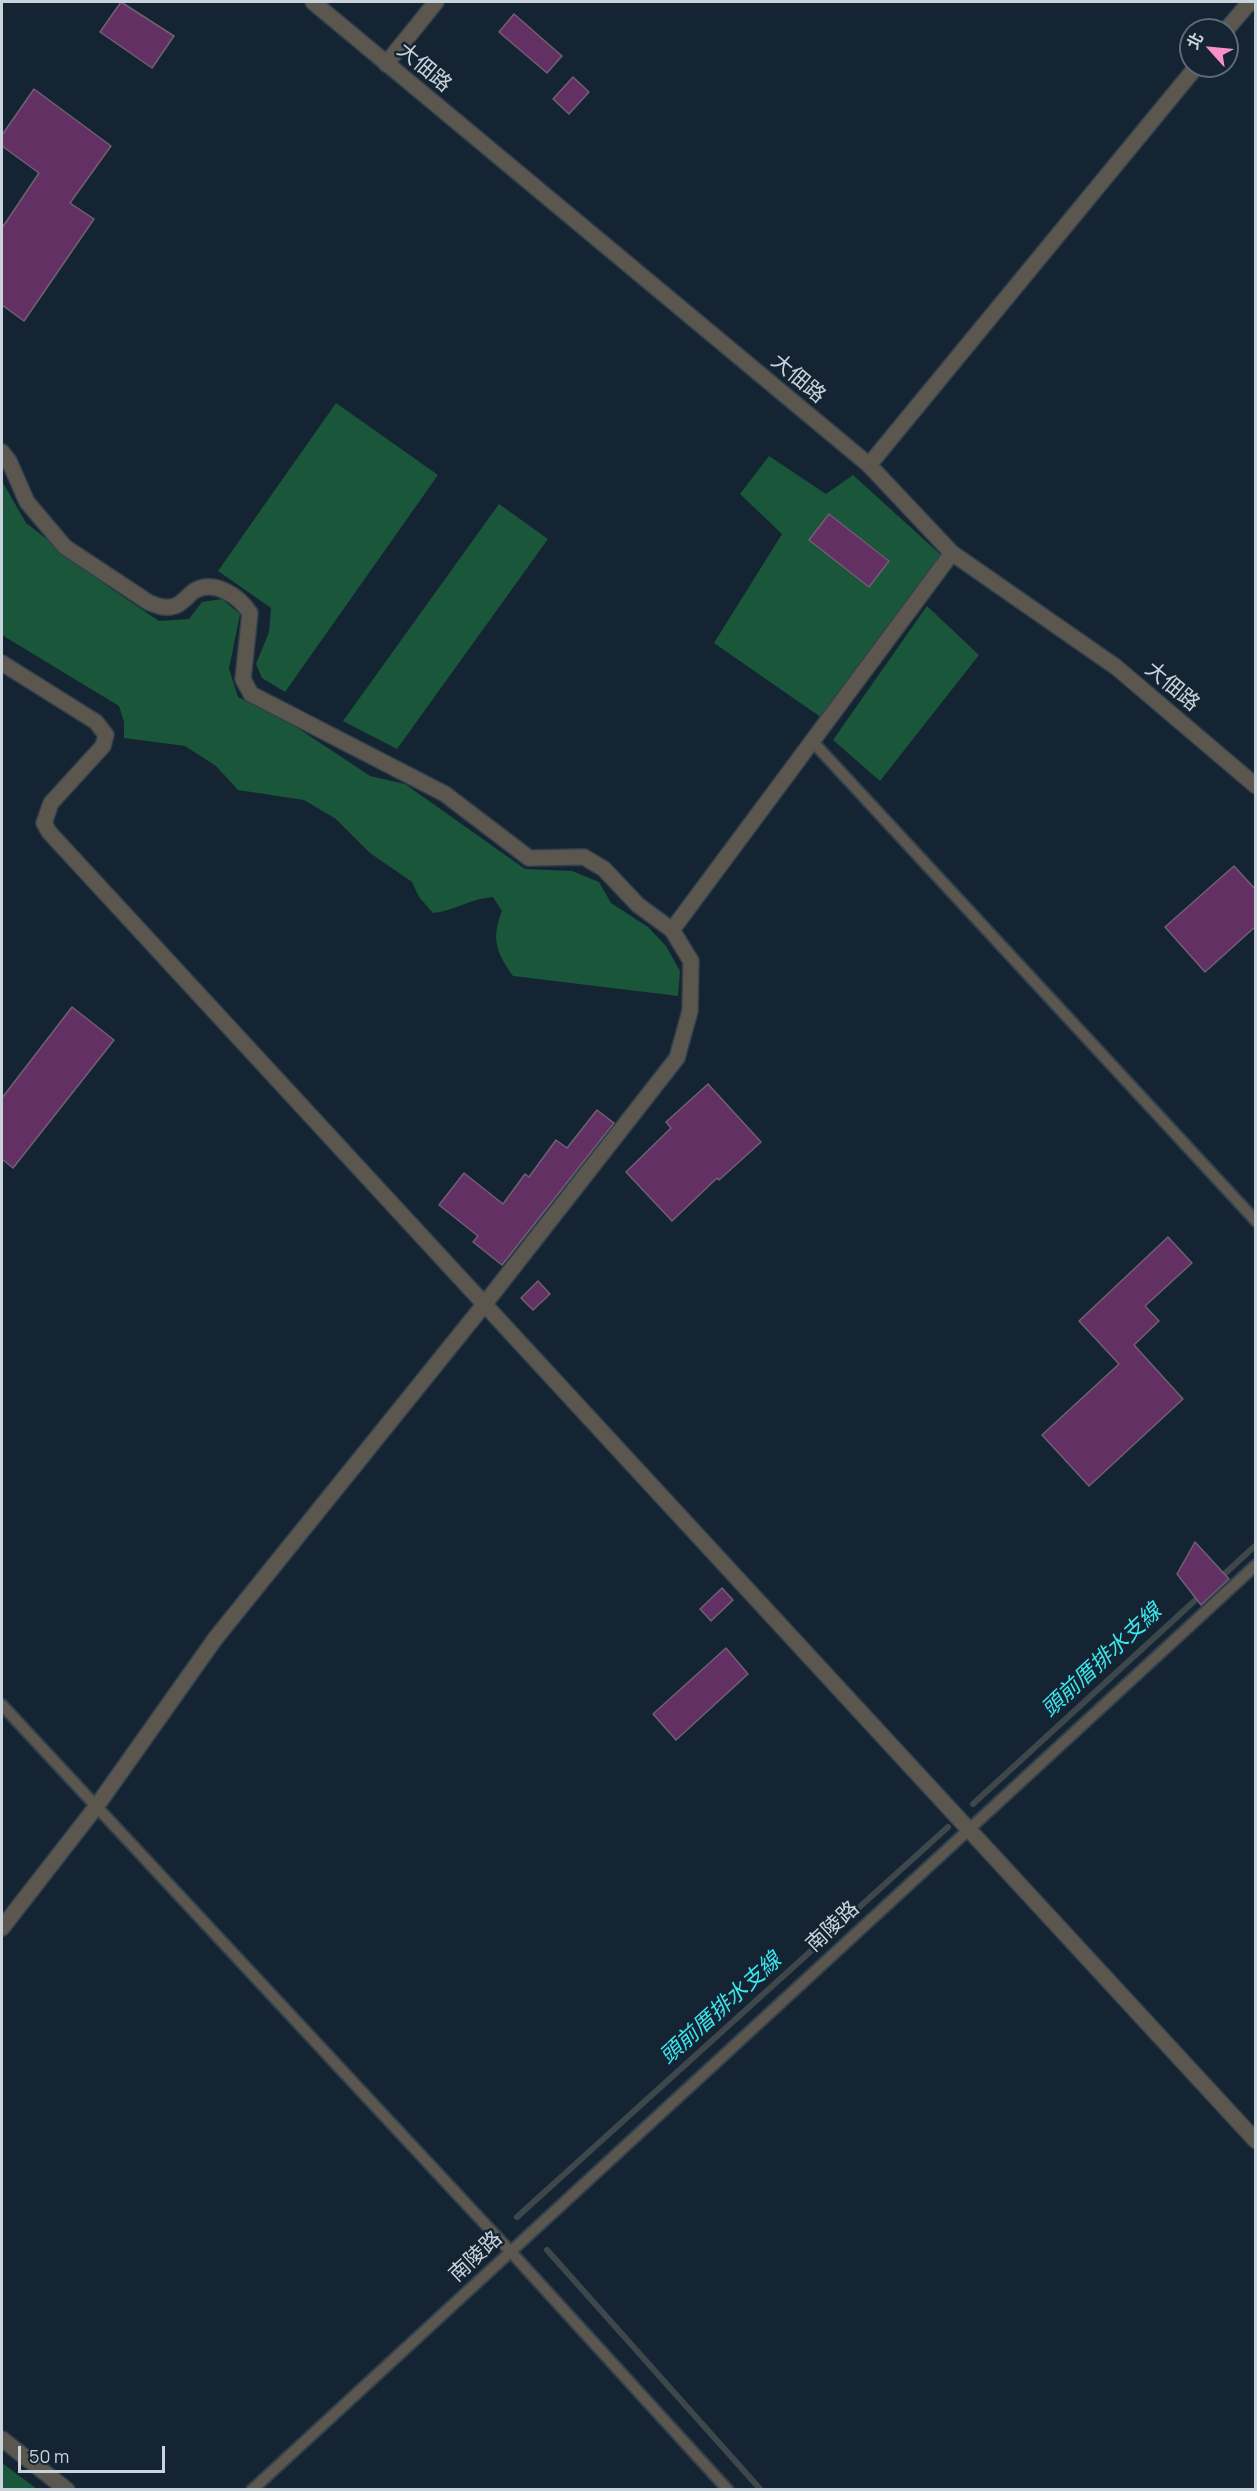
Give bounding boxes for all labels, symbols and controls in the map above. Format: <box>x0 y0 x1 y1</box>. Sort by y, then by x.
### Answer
north arrow <box>1179 18 1239 78</box>
text: 北 <box>1181 29 1208 53</box>
street label: 大佃路 <box>392 38 456 98</box>
street label: 大佃路 <box>766 349 830 409</box>
street label: 大佃路 <box>1140 657 1204 717</box>
water label: 頭前厝排水支線 <box>1037 1599 1167 1723</box>
street label: 南陵路 <box>801 1896 865 1958</box>
water label: 頭前厝排水支線 <box>655 1948 787 2070</box>
street label: 南陵路 <box>444 2226 508 2288</box>
scale bar <box>21 2434 168 2472</box>
text: 50 m <box>29 2444 69 2468</box>

